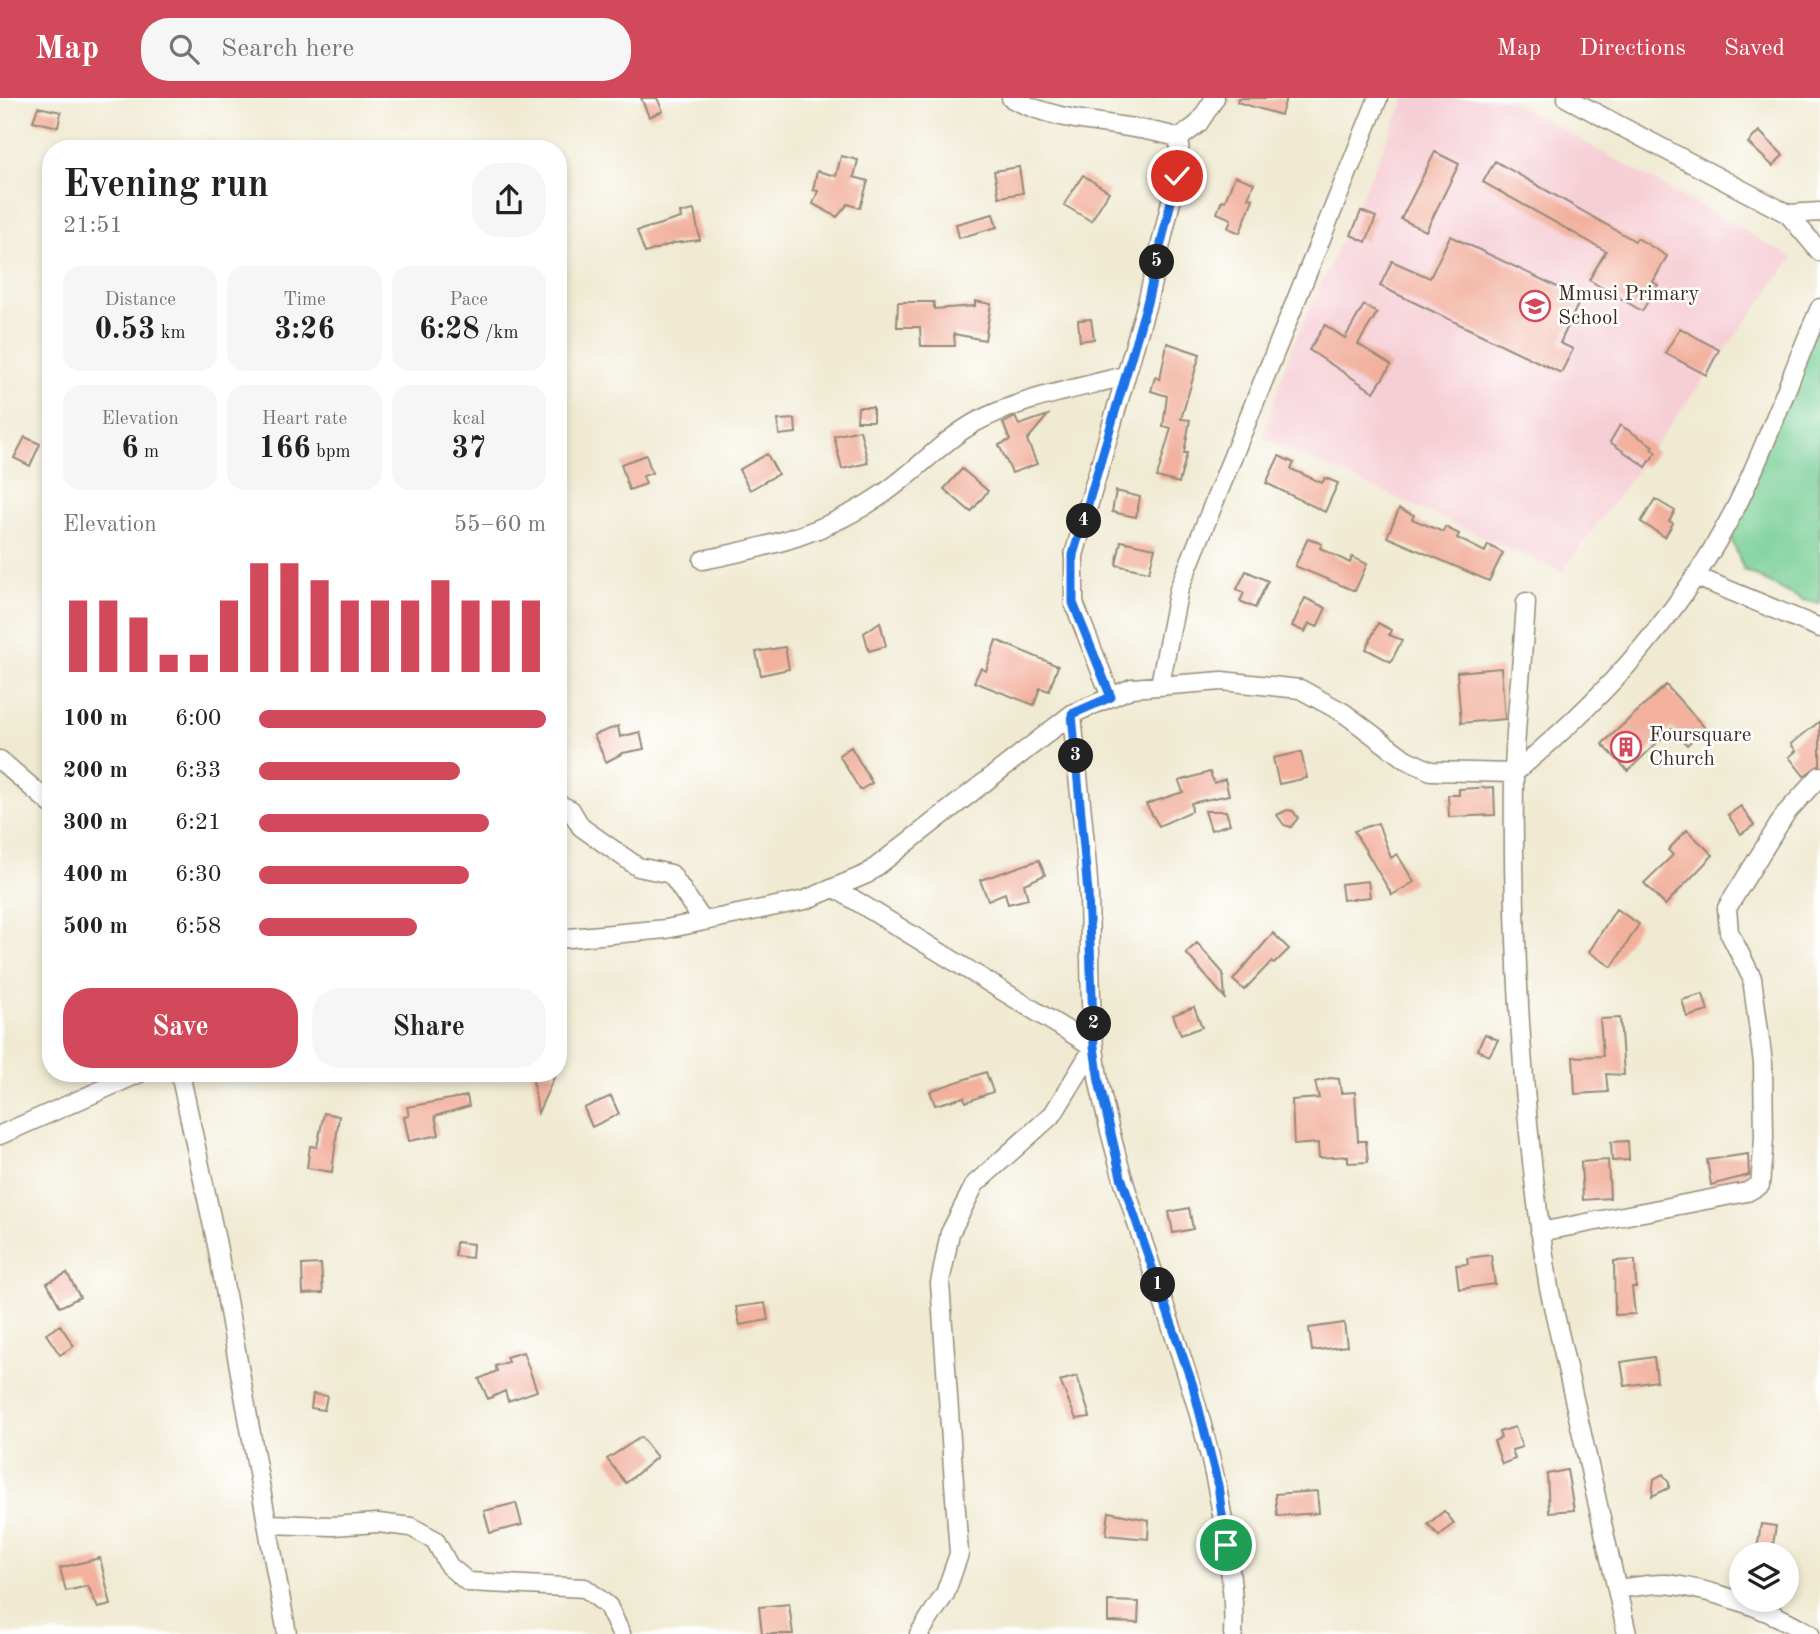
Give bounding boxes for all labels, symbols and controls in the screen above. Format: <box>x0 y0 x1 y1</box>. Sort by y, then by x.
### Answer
search box <box>141 18 631 81</box>
icon: search <box>165 30 203 68</box>
text: Map <box>35 33 99 66</box>
text: Search here <box>221 36 354 62</box>
text: Map <box>1497 37 1541 61</box>
text: Directions <box>1579 37 1686 61</box>
text: Saved <box>1724 37 1785 61</box>
pin <box>1147 146 1207 206</box>
icon: check <box>1158 157 1196 195</box>
button: share <box>472 163 546 237</box>
text: Evening run <box>63 167 269 205</box>
text: 21:51 <box>63 214 123 237</box>
pin: 5 <box>1140 244 1174 280</box>
text: 5 <box>1151 252 1162 271</box>
place label: Mmusi Primary School <box>1558 284 1700 329</box>
school or university icon: Mmusi Primary School <box>1518 289 1552 323</box>
text: Distance <box>104 291 176 310</box>
text: Time <box>283 291 326 310</box>
text: Pace <box>450 291 488 310</box>
text: 0.53 <box>95 315 155 345</box>
text: 3:26 <box>274 315 335 345</box>
text: 6:28 <box>419 315 480 345</box>
text: km <box>155 324 186 343</box>
text: /km <box>480 324 519 343</box>
text: Elevation <box>102 410 179 429</box>
text: Heart rate <box>262 410 347 429</box>
text: kcal <box>452 410 485 429</box>
text: 6 <box>121 434 139 464</box>
text: 166 <box>258 434 311 464</box>
text: 37 <box>451 434 486 464</box>
text: m <box>139 443 159 462</box>
text: bpm <box>311 443 351 462</box>
pin: 4 <box>1066 504 1102 538</box>
text: 4 <box>1078 511 1089 530</box>
text: Elevation <box>63 513 157 536</box>
text: 55–60 m <box>454 513 546 536</box>
text: 100 m <box>63 707 128 730</box>
text: 6:00 <box>175 707 221 730</box>
place label: Foursquare Church <box>1649 725 1751 770</box>
building icon: Foursquare Church <box>1609 730 1643 764</box>
pin: 3 <box>1058 738 1094 774</box>
text: 3 <box>1070 746 1081 765</box>
text: 200 m <box>63 759 128 782</box>
text: 6:33 <box>175 759 221 782</box>
text: 300 m <box>63 811 128 834</box>
text: 6:21 <box>175 811 221 834</box>
text: 400 m <box>63 863 128 886</box>
text: 6:30 <box>175 863 221 886</box>
text: 500 m <box>63 915 128 938</box>
text: 6:58 <box>175 915 221 938</box>
button: Save <box>63 988 298 1068</box>
button: Share <box>312 988 546 1068</box>
pin: 2 <box>1076 1006 1112 1042</box>
text: 2 <box>1088 1014 1099 1033</box>
pin: 1 <box>1140 1268 1176 1302</box>
text: 1 <box>1152 1275 1163 1294</box>
pin <box>1196 1515 1256 1575</box>
icon: arrive <box>1207 1526 1245 1564</box>
map controls <box>1729 1542 1799 1612</box>
button: layers <box>1729 1542 1799 1612</box>

